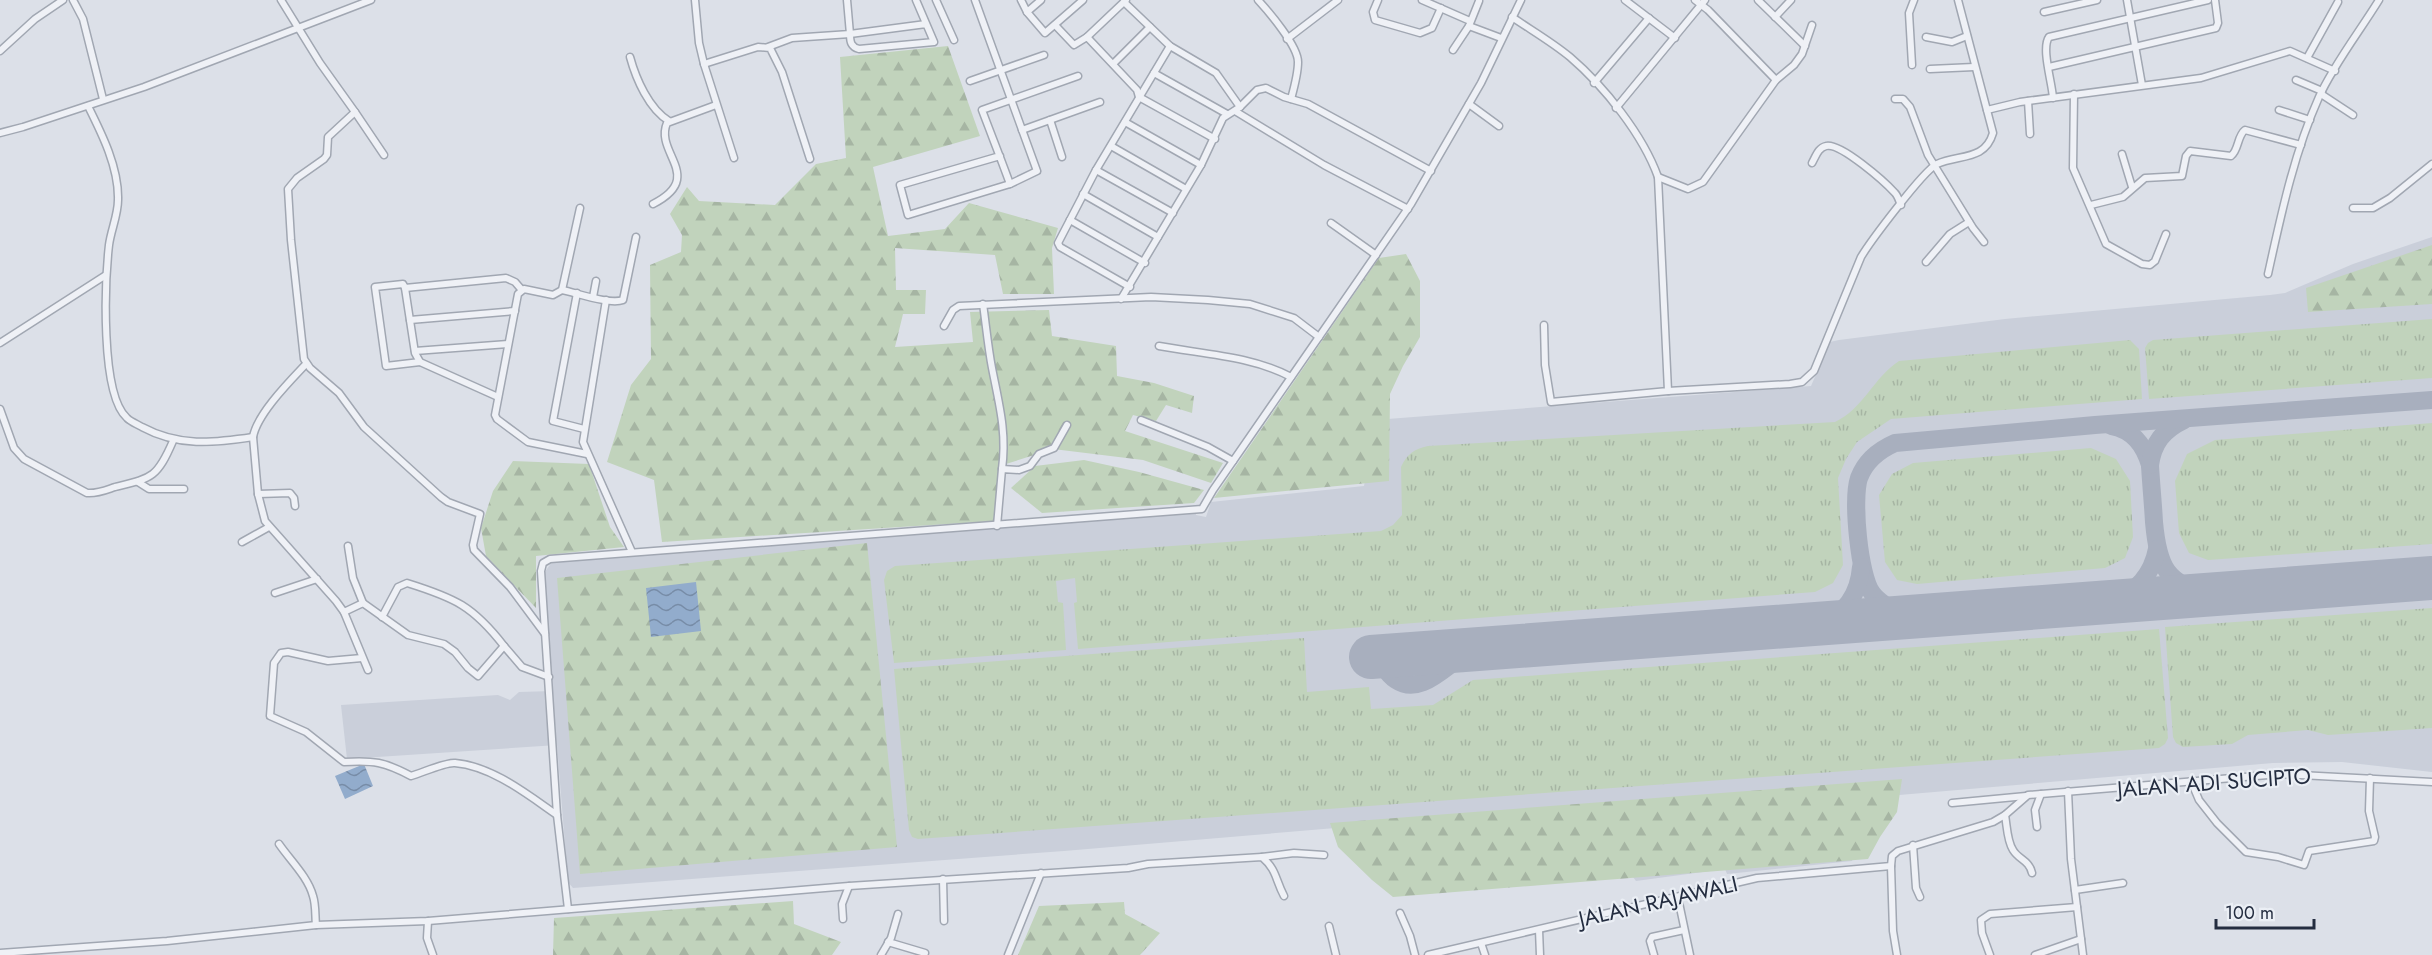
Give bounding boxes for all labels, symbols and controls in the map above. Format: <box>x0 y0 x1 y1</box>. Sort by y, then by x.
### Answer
street label: JALAN ADI SUCIPTO <box>2113 759 2312 805</box>
street label: JALAN RAJAWALI <box>1572 867 1741 936</box>
scale bar <box>2216 892 2314 930</box>
text: 100 m <box>2225 900 2274 926</box>

